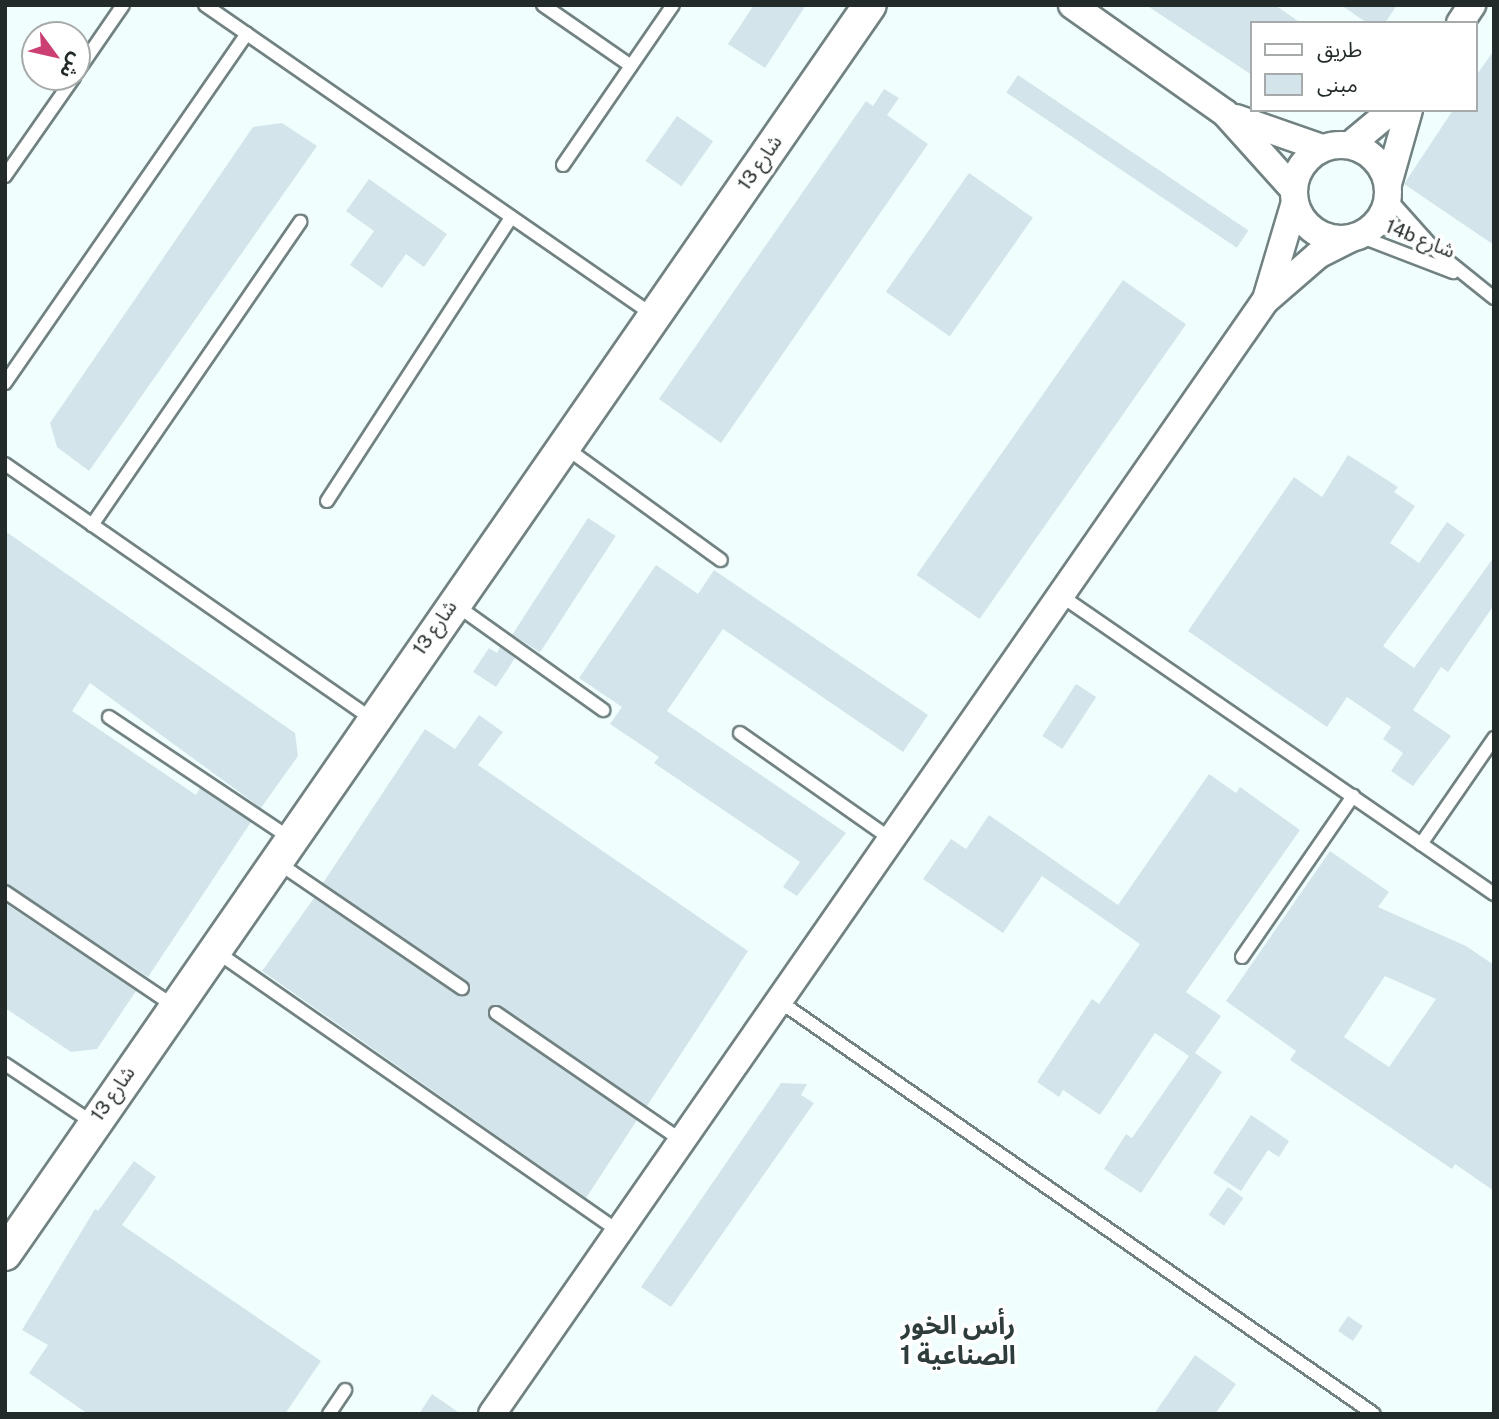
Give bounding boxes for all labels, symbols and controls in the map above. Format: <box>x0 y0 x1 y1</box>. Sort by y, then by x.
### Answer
north arrow <box>21 21 91 91</box>
legend <box>1250 21 1478 112</box>
text: طريق <box>1317 37 1362 62</box>
text: ش <box>56 49 88 83</box>
text: مبنى <box>1317 72 1358 97</box>
street label: شارع 13 <box>733 131 787 195</box>
street label: 14b شارع <box>1382 215 1458 263</box>
street label: شارع 13 <box>408 596 462 660</box>
street label: شارع 13 <box>86 1062 140 1126</box>
district label: رأس الخور الصناعية 1 <box>900 1309 1016 1370</box>

